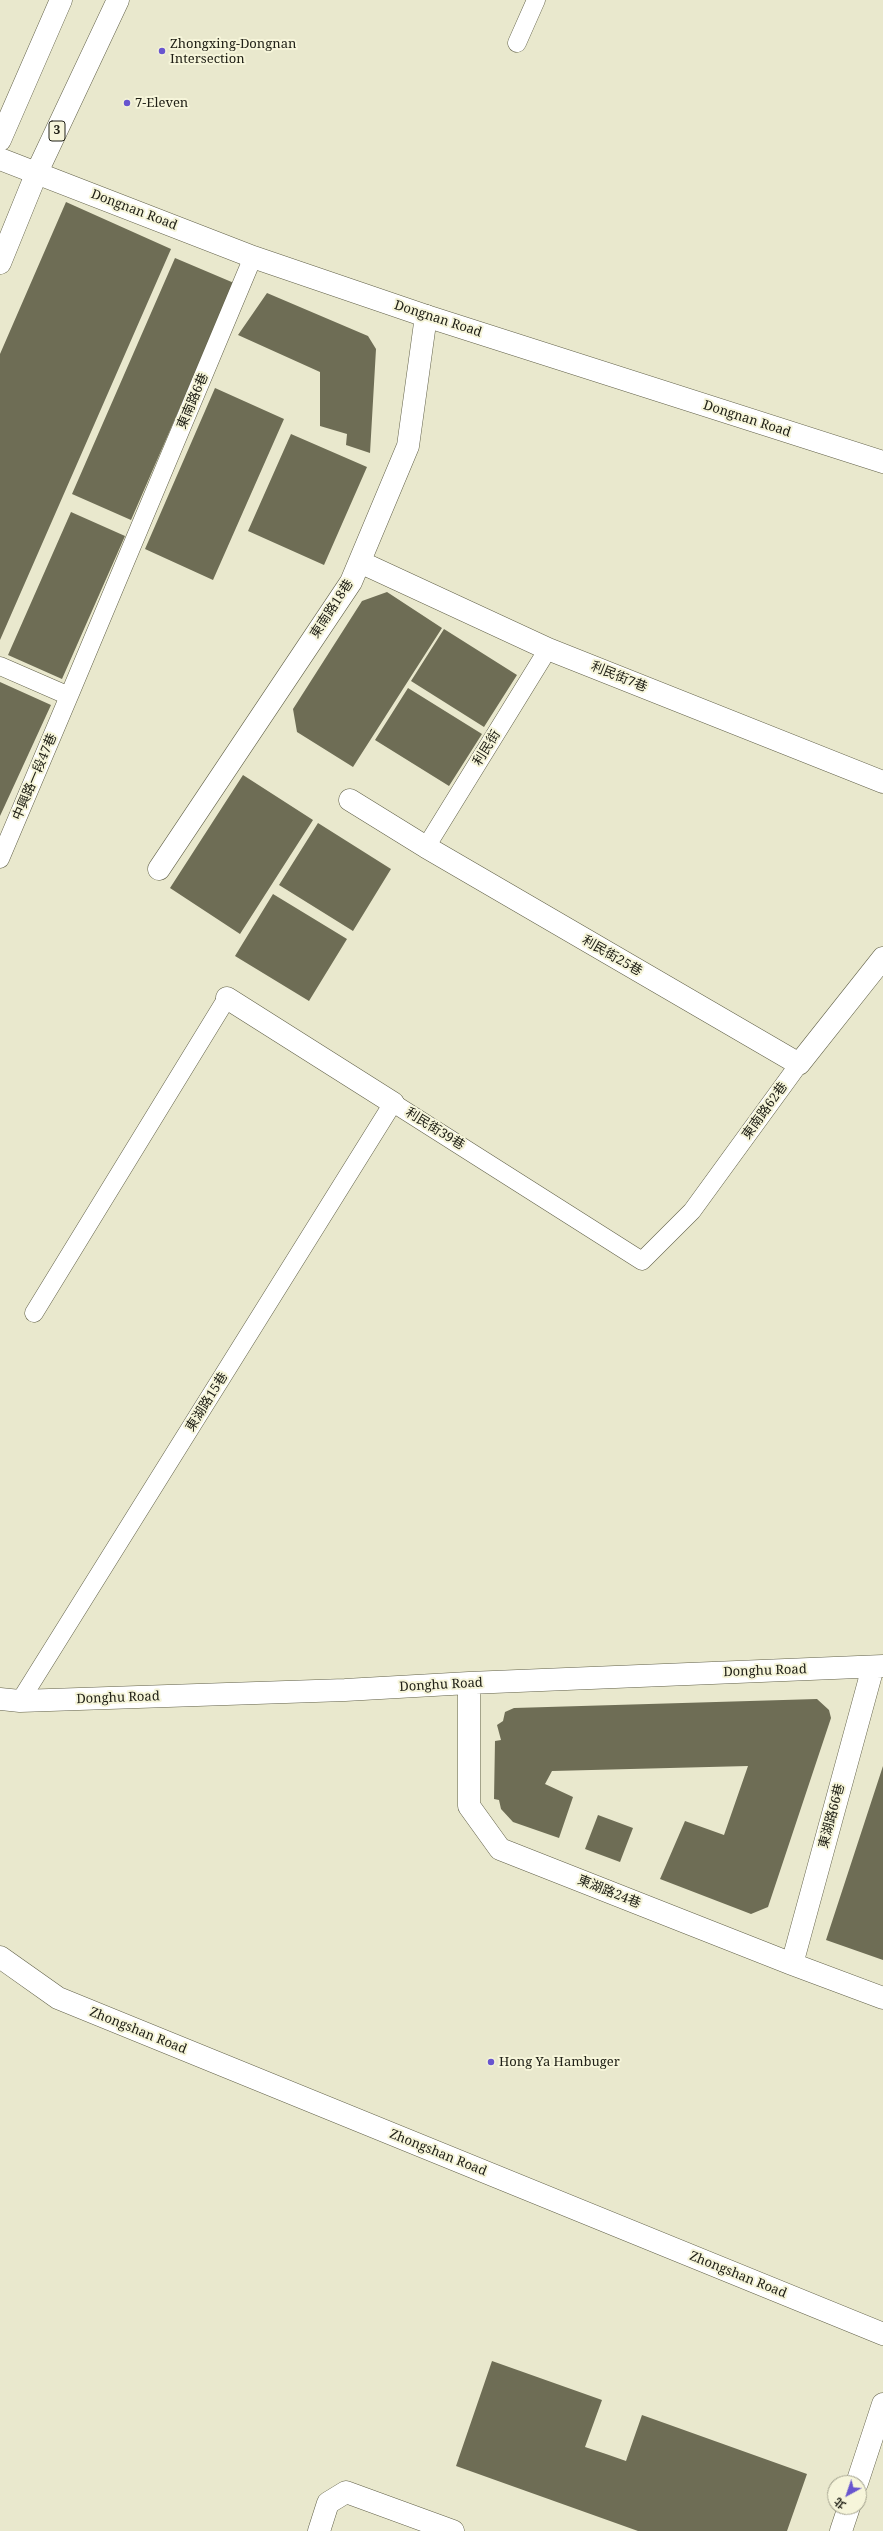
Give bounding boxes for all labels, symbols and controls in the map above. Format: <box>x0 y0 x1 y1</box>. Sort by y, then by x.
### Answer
place label: Zhongxing-Dongnan Intersection <box>170 36 296 67</box>
marker: Zhongxing-Dongnan Intersection <box>157 46 167 56</box>
place label: 7-Eleven <box>135 95 188 111</box>
marker: 7-Eleven <box>122 98 132 108</box>
road number: 3 <box>49 121 65 141</box>
street label: Dongnan Road <box>89 186 179 234</box>
street label: Dongnan Road <box>392 298 484 340</box>
street label: 東南路6巷 <box>174 371 212 431</box>
street label: Dongnan Road <box>701 398 793 440</box>
street label: 東南路18巷 <box>307 577 357 641</box>
street label: 利民街7巷 <box>589 659 649 695</box>
street label: 利民街 <box>470 727 504 769</box>
street label: 中興路一段47巷 <box>10 731 60 823</box>
street label: 利民街25巷 <box>579 933 645 979</box>
street label: 東南路62巷 <box>739 1080 791 1142</box>
street label: 利民街39巷 <box>403 1105 467 1153</box>
street label: 東湖路15巷 <box>183 1370 231 1434</box>
street label: Donghu Road <box>723 1662 807 1680</box>
street label: Donghu Road <box>399 1675 483 1695</box>
street label: Donghu Road <box>76 1689 160 1707</box>
street label: 東湖路66巷 <box>816 1782 848 1850</box>
street label: 東湖路24巷 <box>575 1872 643 1912</box>
street label: Zhongshan Road <box>87 2004 189 2058</box>
place label: Hong Ya Hambuger <box>499 2054 620 2070</box>
marker: Hong Ya Hambuger <box>486 2057 496 2067</box>
street label: Zhongshan Road <box>387 2126 489 2180</box>
street label: Zhongshan Road <box>687 2248 789 2302</box>
north arrow <box>827 2475 867 2515</box>
text: 北 <box>831 2495 849 2513</box>

